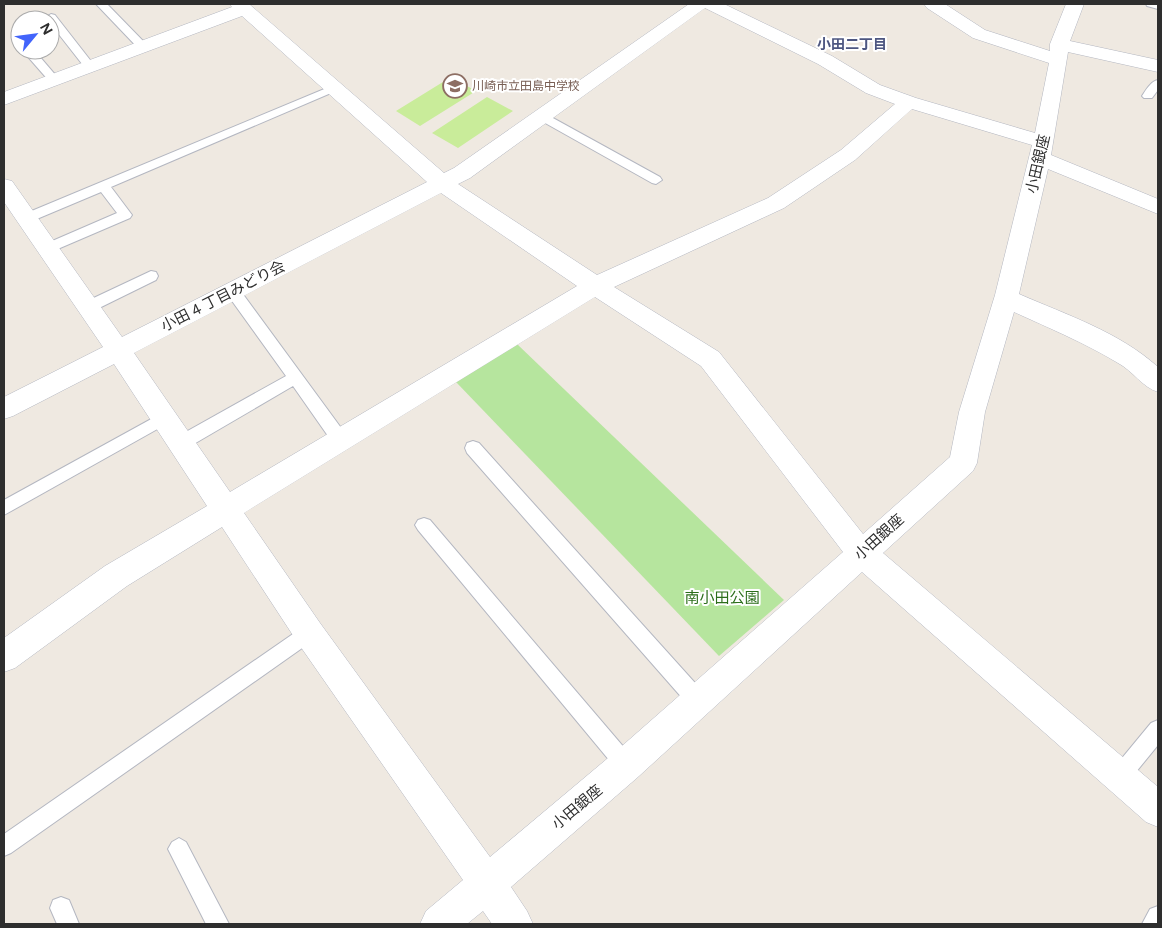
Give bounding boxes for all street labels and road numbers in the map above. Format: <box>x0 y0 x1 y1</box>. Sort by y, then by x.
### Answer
street label: 小田銀座 <box>1022 133 1054 195</box>
street label: 小田 4 丁目みどり会 <box>158 257 288 335</box>
street label: 小田銀座 <box>851 510 907 564</box>
street label: 小田銀座 <box>548 781 606 833</box>

